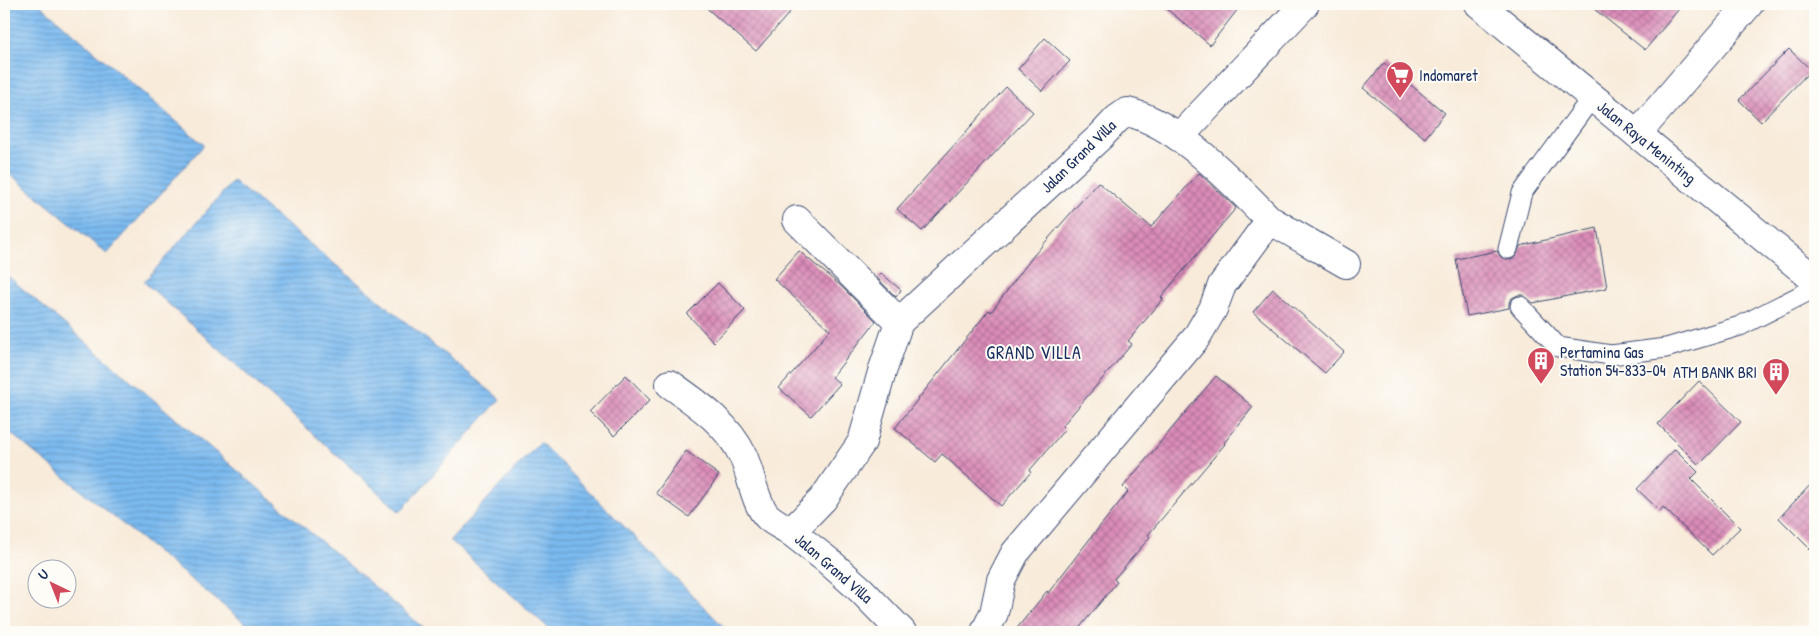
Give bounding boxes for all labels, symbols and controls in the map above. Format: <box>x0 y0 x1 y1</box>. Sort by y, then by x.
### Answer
supermarket icon: Indomaret <box>1385 60 1415 99</box>
place label: Indomaret <box>1419 64 1478 86</box>
street label: Jalan Raya Meninting <box>1593 95 1701 189</box>
street label: Jalan Grand Villa <box>1036 115 1120 197</box>
district label: GRAND VILLA <box>986 340 1082 365</box>
place label: Pertamina Gas Station 54-833-04 <box>1560 341 1666 381</box>
building icon: Pertamina Gas Station 54-833-04 <box>1526 346 1556 385</box>
building icon: ATM BANK BRI <box>1761 357 1791 396</box>
place label: ATM BANK BRI <box>1673 361 1757 383</box>
street label: Jalan Grand Villa <box>790 528 878 608</box>
north arrow <box>28 558 78 608</box>
text: U <box>33 564 52 584</box>

